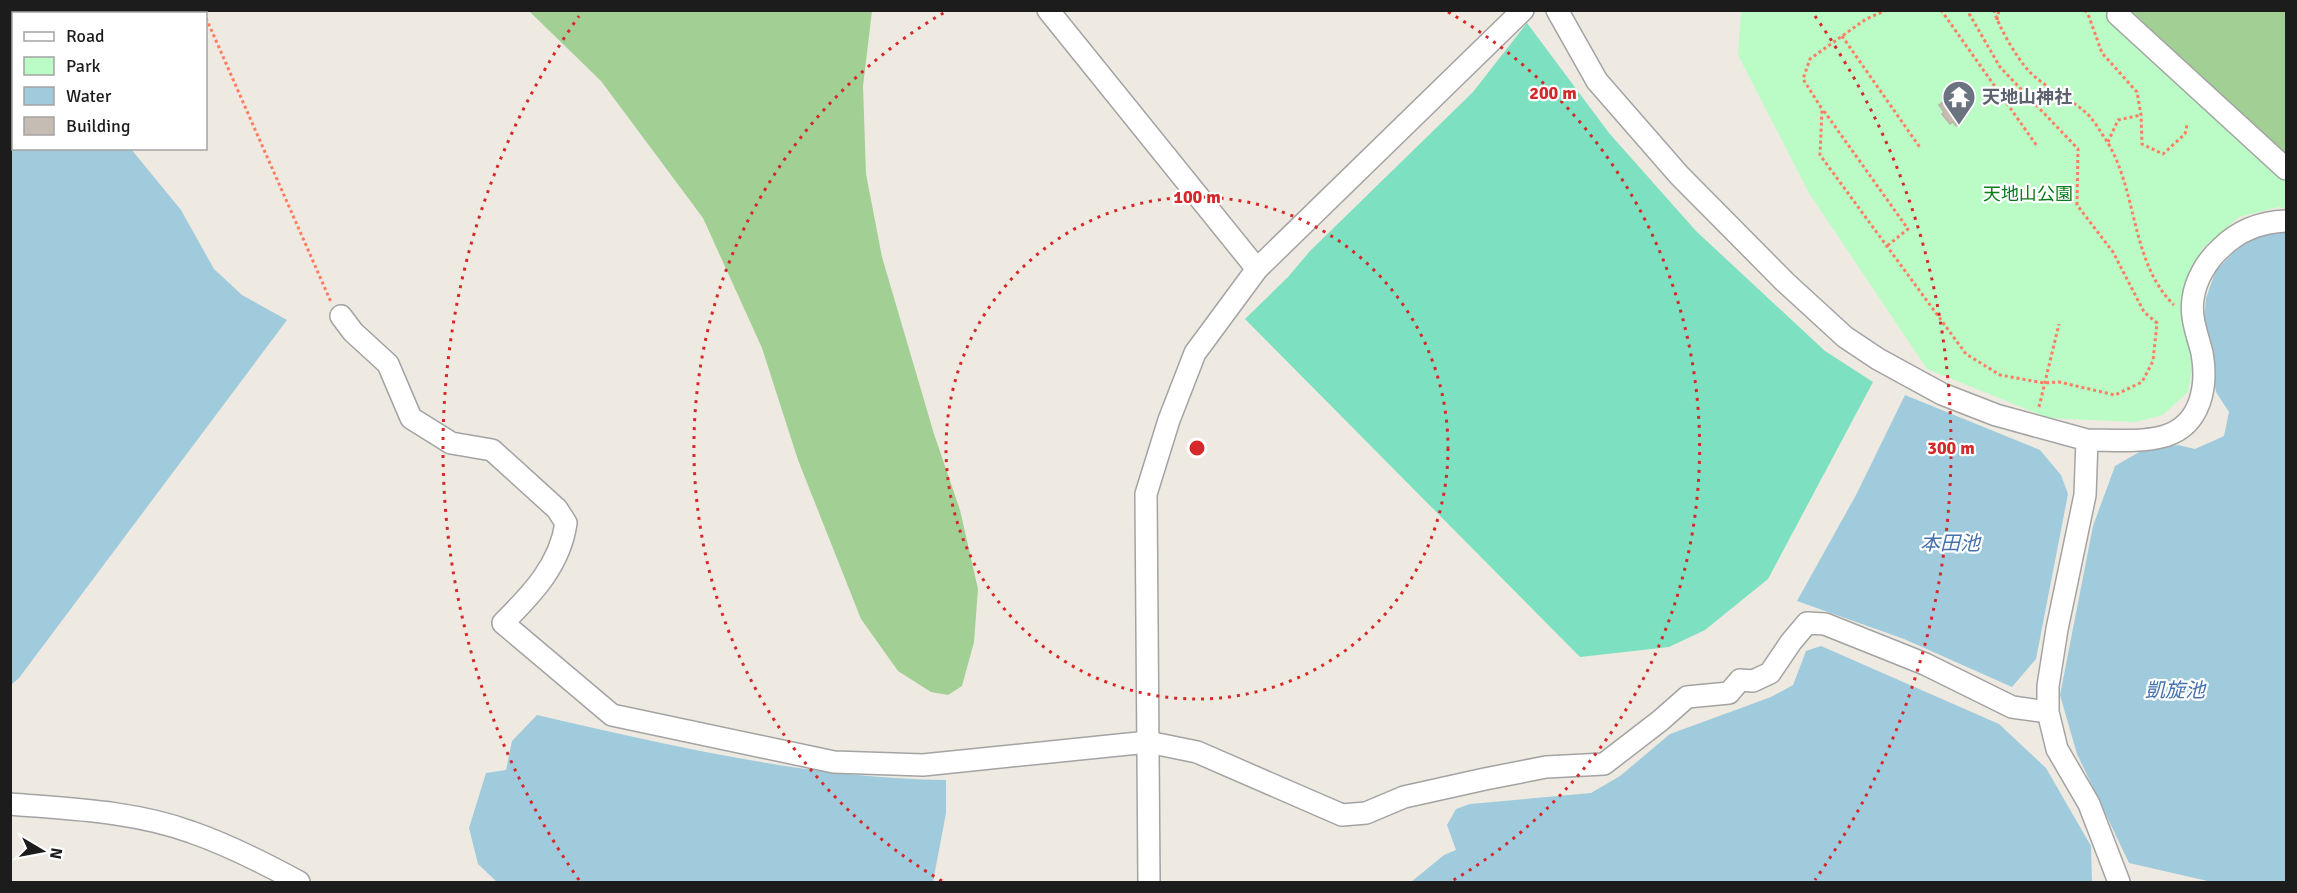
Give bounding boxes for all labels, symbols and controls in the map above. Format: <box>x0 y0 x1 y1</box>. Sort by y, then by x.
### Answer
legend <box>12 12 207 150</box>
text: Road <box>66 25 105 47</box>
text: Park <box>66 55 101 77</box>
temple icon: 天地山神社 <box>1941 79 1977 126</box>
text: 200 m <box>1529 82 1577 104</box>
text: Water <box>66 85 112 107</box>
place label: 天地山神社 <box>1982 86 2072 108</box>
text: Building <box>66 115 130 137</box>
park label: 天地山公園 <box>1983 183 2073 205</box>
text: 100 m <box>1173 186 1221 208</box>
text: 300 m <box>1927 437 1975 459</box>
centre of rings <box>1187 438 1207 458</box>
water label: 本田池 <box>1920 531 1982 556</box>
water label: 凱旋池 <box>2145 678 2207 703</box>
north arrow <box>12 821 72 881</box>
text: N <box>45 846 67 861</box>

